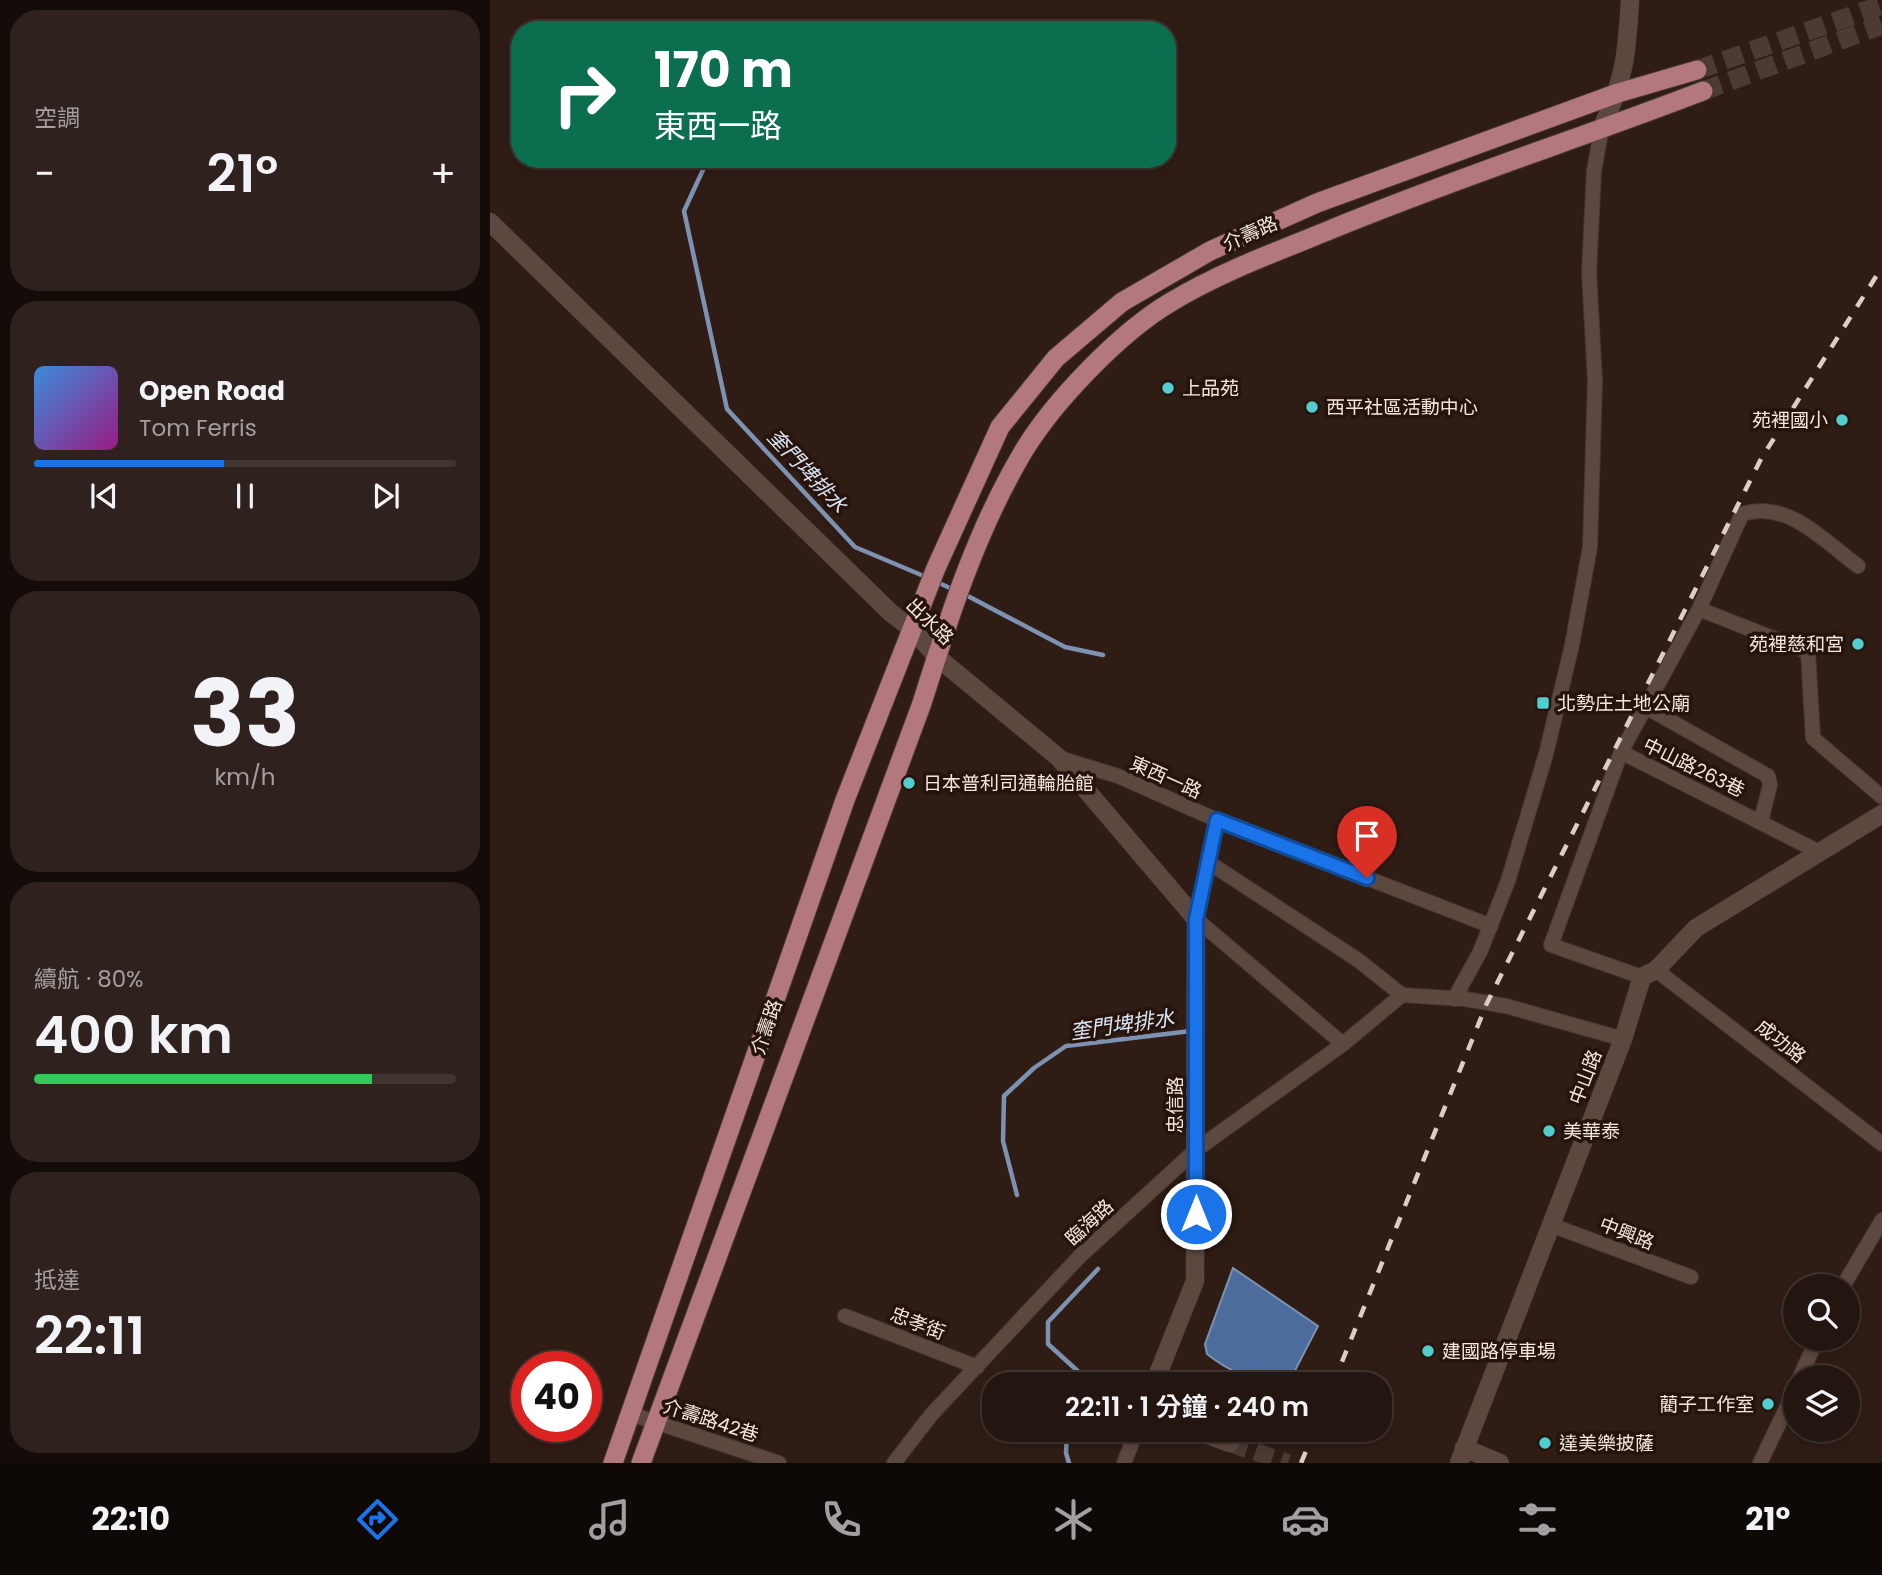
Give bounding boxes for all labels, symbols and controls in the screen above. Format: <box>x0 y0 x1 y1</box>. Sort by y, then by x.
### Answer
text: 170 m <box>654 36 793 104</box>
icon: right <box>539 49 630 140</box>
text: 空調 <box>34 102 80 134</box>
text: 東西一路 <box>654 103 782 148</box>
text: 21° <box>207 137 278 210</box>
text: − <box>34 147 55 200</box>
text: + <box>430 147 456 200</box>
street label: 介壽路 <box>1219 210 1282 257</box>
text: Open Road <box>139 373 285 409</box>
place label: 上品苑 <box>1182 375 1239 402</box>
marker: 上品苑 <box>1160 380 1176 396</box>
place label: 西平社區活動中心 <box>1326 394 1478 421</box>
marker: 西平社區活動中心 <box>1304 399 1320 415</box>
place label: 苑裡國小 <box>1752 407 1828 434</box>
text: Tom Ferris <box>139 412 257 444</box>
marker: 苑裡國小 <box>1834 412 1850 428</box>
water label: 奎門埤排水 <box>761 422 854 520</box>
icon: previous <box>85 477 123 515</box>
icon: pause <box>226 477 264 515</box>
icon: next <box>367 477 405 515</box>
street label: 出水路 <box>900 592 960 651</box>
place label: 苑裡慈和宮 <box>1749 631 1844 658</box>
marker: 苑裡慈和宮 <box>1850 636 1866 652</box>
text: 33 <box>190 650 300 778</box>
place label: 北勢庄土地公廟 <box>1557 690 1690 717</box>
marker: 北勢庄土地公廟 <box>1535 695 1551 711</box>
street label: 中山路263巷 <box>1638 731 1749 804</box>
street label: 東西一路 <box>1126 750 1206 805</box>
text: km/h <box>214 761 276 793</box>
place label: 日本普利司通輪胎館 <box>923 770 1094 797</box>
marker: 日本普利司通輪胎館 <box>901 775 917 791</box>
pin <box>1337 806 1397 878</box>
icon: arrive <box>1348 817 1386 855</box>
text: 續航 · 80% <box>34 963 144 995</box>
street label: 介壽路 <box>744 996 789 1059</box>
text: 400 km <box>34 998 233 1071</box>
water label: 奎門埤排水 <box>1068 1003 1177 1046</box>
street label: 成功路 <box>1750 1013 1811 1070</box>
street label: 中山路 <box>1563 1046 1608 1109</box>
street label: 忠信路 <box>1162 1076 1189 1134</box>
place label: 美華泰 <box>1563 1118 1620 1145</box>
marker: 美華泰 <box>1541 1123 1557 1139</box>
position arrow <box>1159 1177 1233 1251</box>
street label: 臨海路 <box>1059 1193 1119 1252</box>
street label: 中興路 <box>1595 1211 1658 1256</box>
text: 抵達 <box>34 1264 80 1296</box>
map controls <box>1783 1274 1860 1442</box>
button: search <box>1783 1274 1860 1351</box>
text: 22:11 <box>34 1299 145 1372</box>
street label: 忠孝街 <box>886 1301 949 1346</box>
place label: 建國路停車場 <box>1442 1338 1556 1365</box>
marker: 建國路停車場 <box>1420 1343 1436 1359</box>
speed limit sign: 40 <box>511 1351 602 1442</box>
button: layers <box>1783 1365 1860 1442</box>
text: 22:11 · 1 分鐘 · 240 m <box>1065 1389 1309 1425</box>
place label: 藺子工作室 <box>1659 1391 1754 1418</box>
street label: 介壽路42巷 <box>660 1392 762 1449</box>
marker: 藺子工作室 <box>1760 1396 1776 1412</box>
place label: 達美樂披薩 <box>1559 1430 1654 1457</box>
marker: 達美樂披薩 <box>1537 1435 1553 1451</box>
icon: directions <box>353 1495 402 1544</box>
icon: music <box>585 1495 634 1544</box>
icon: phone <box>817 1495 866 1544</box>
icon: climate <box>1049 1495 1098 1544</box>
icon: car <box>1281 1495 1330 1544</box>
icon: filters <box>1513 1495 1562 1544</box>
text: 22:10 <box>92 1496 170 1541</box>
text: 21° <box>1745 1496 1790 1541</box>

